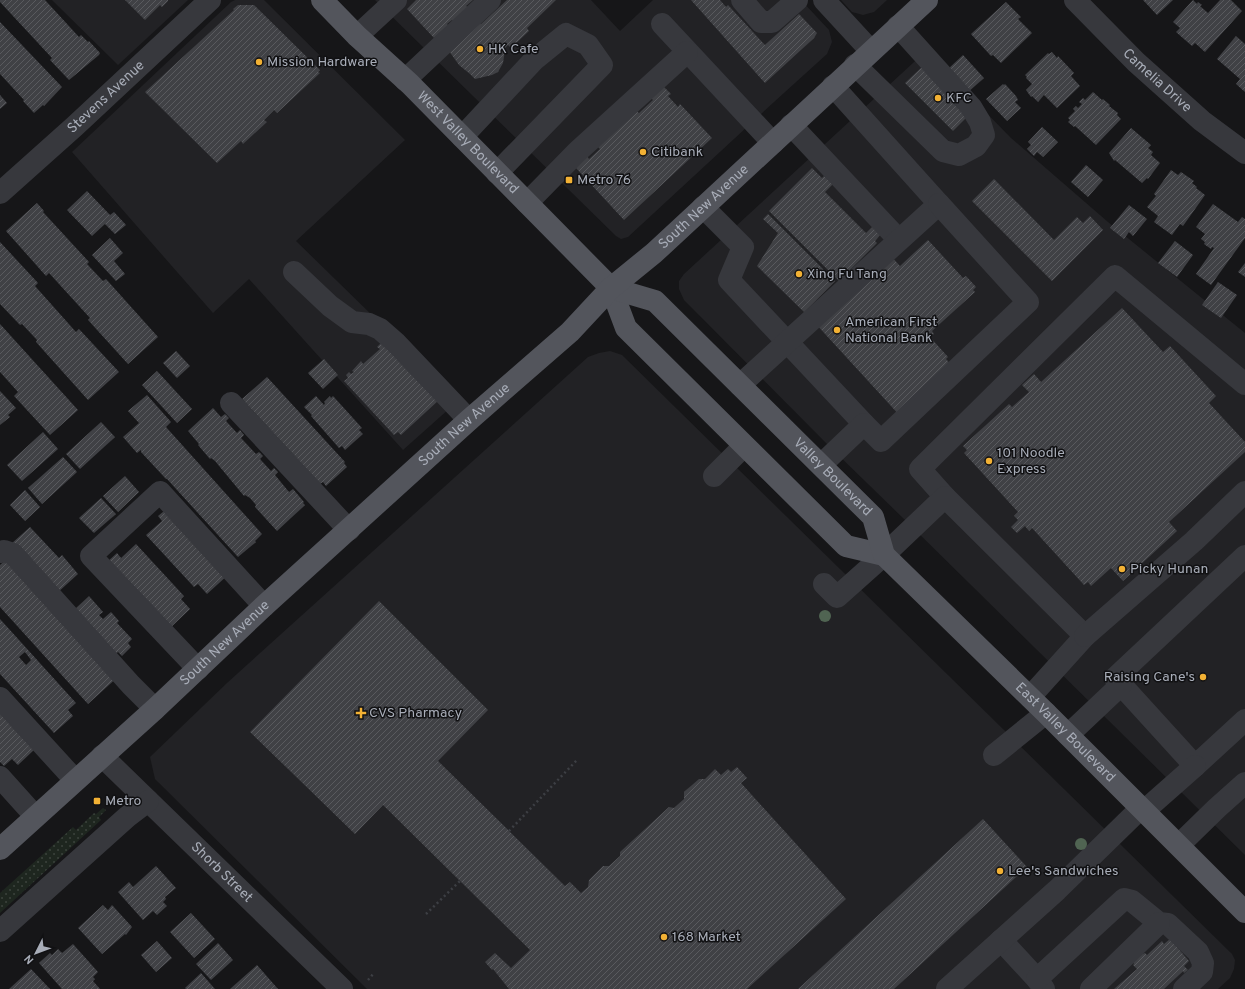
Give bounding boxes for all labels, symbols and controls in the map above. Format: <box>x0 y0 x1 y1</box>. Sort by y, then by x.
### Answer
place label: HK Cafe <box>488 41 539 58</box>
marker: HK Cafe <box>475 44 485 54</box>
street label: Camelia Drive <box>1119 45 1195 116</box>
place label: Mission Hardware <box>267 54 377 71</box>
street label: Stevens Avenue <box>64 57 148 137</box>
marker: Mission Hardware <box>254 57 264 67</box>
street label: West Valley Boulevard <box>413 88 522 198</box>
place label: KFC <box>946 90 972 107</box>
marker: KFC <box>933 93 943 103</box>
place label: Citibank <box>651 144 703 161</box>
marker: Citibank <box>638 147 648 157</box>
street label: South New Avenue <box>655 161 752 253</box>
place label: Metro 76 <box>577 172 631 189</box>
marker: Metro 76 <box>564 175 574 185</box>
place label: Xing Fu Tang <box>807 266 887 283</box>
marker: Xing Fu Tang <box>794 269 804 279</box>
place label: American First National Bank <box>845 314 937 347</box>
marker: American First National Bank <box>832 325 842 335</box>
street label: South New Avenue <box>415 380 514 470</box>
street label: Valley Boulevard <box>790 434 876 520</box>
place label: 101 Noodle Express <box>997 445 1065 478</box>
marker: 101 Noodle Express <box>984 456 994 466</box>
place label: Picky Hunan <box>1130 561 1208 578</box>
marker: Picky Hunan <box>1117 564 1127 574</box>
street label: South New Avenue <box>177 597 273 689</box>
place label: Raising Cane's <box>1104 669 1195 686</box>
marker: Raising Cane's <box>1198 672 1208 682</box>
street label: East Valley Boulevard <box>1012 679 1119 786</box>
place label: CVS Pharmacy <box>369 705 462 722</box>
marker: CVS Pharmacy <box>356 708 366 718</box>
place label: Metro <box>105 793 142 810</box>
marker: Metro <box>92 796 102 806</box>
street label: Shorb Street <box>187 839 256 906</box>
place label: Lee's Sandwiches <box>1008 863 1119 880</box>
marker: Lee's Sandwiches <box>995 866 1005 876</box>
place label: 168 Market <box>672 929 741 946</box>
marker: 168 Market <box>659 932 669 942</box>
north arrow <box>16 933 56 973</box>
text: N <box>21 951 37 967</box>

